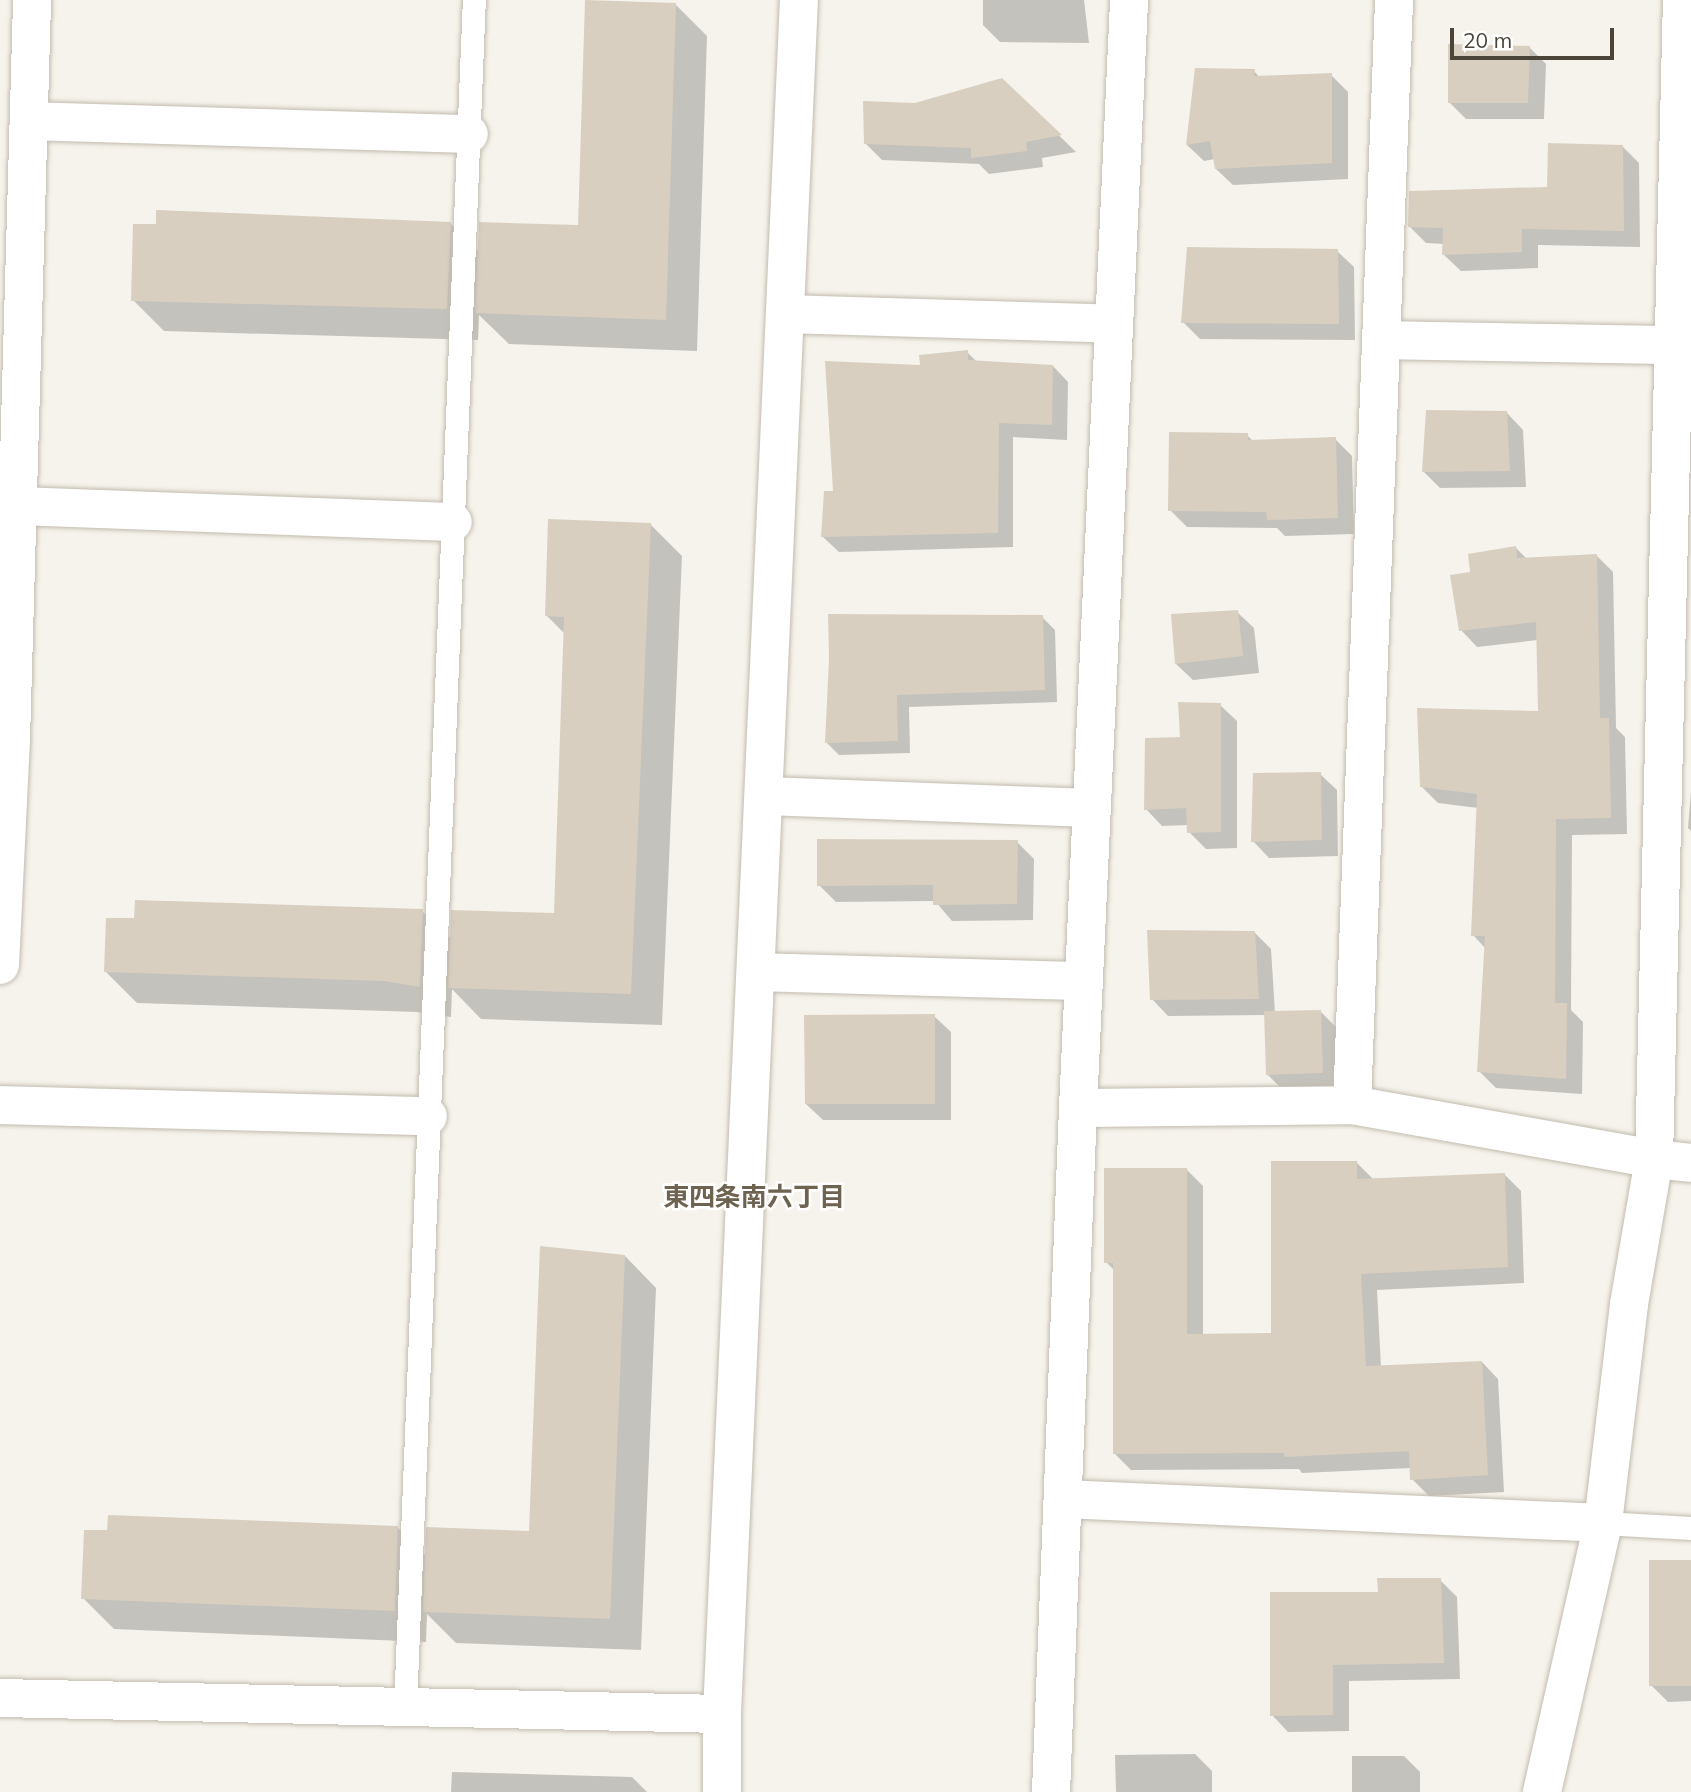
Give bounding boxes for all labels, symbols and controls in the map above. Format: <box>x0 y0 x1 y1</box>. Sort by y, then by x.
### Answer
scale bar <box>1453 14 1618 58</box>
text: 20 m <box>1463 27 1512 53</box>
district label: 東四条南六丁目 <box>663 1181 845 1213</box>

